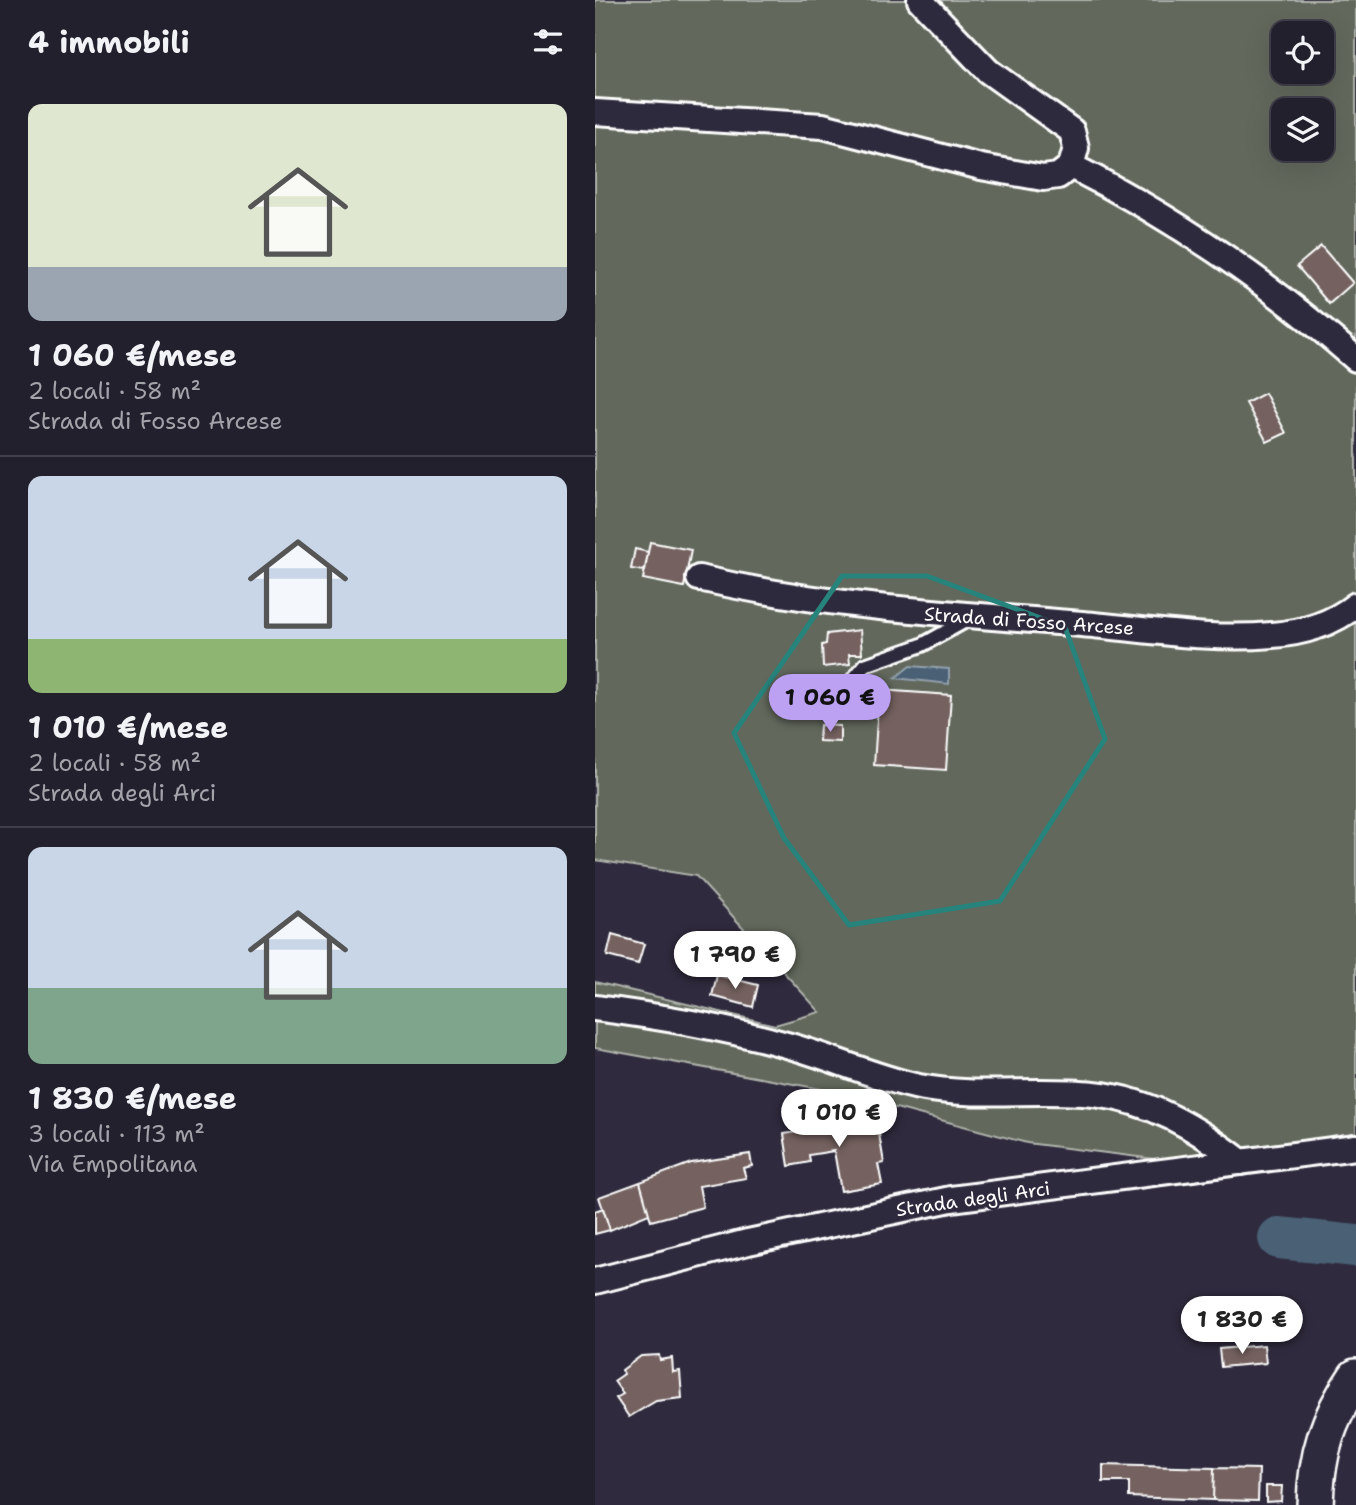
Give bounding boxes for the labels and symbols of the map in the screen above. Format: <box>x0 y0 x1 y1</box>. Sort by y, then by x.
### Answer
street label: Strada di Fosso Arcese <box>923 601 1135 641</box>
pin: 1 060 € <box>765 674 895 734</box>
pin: 1 790 € <box>670 932 800 991</box>
pin: 1 010 € <box>774 1090 904 1149</box>
street label: Strada degli Arci <box>894 1176 1052 1222</box>
pin: 1 830 € <box>1177 1296 1307 1356</box>

